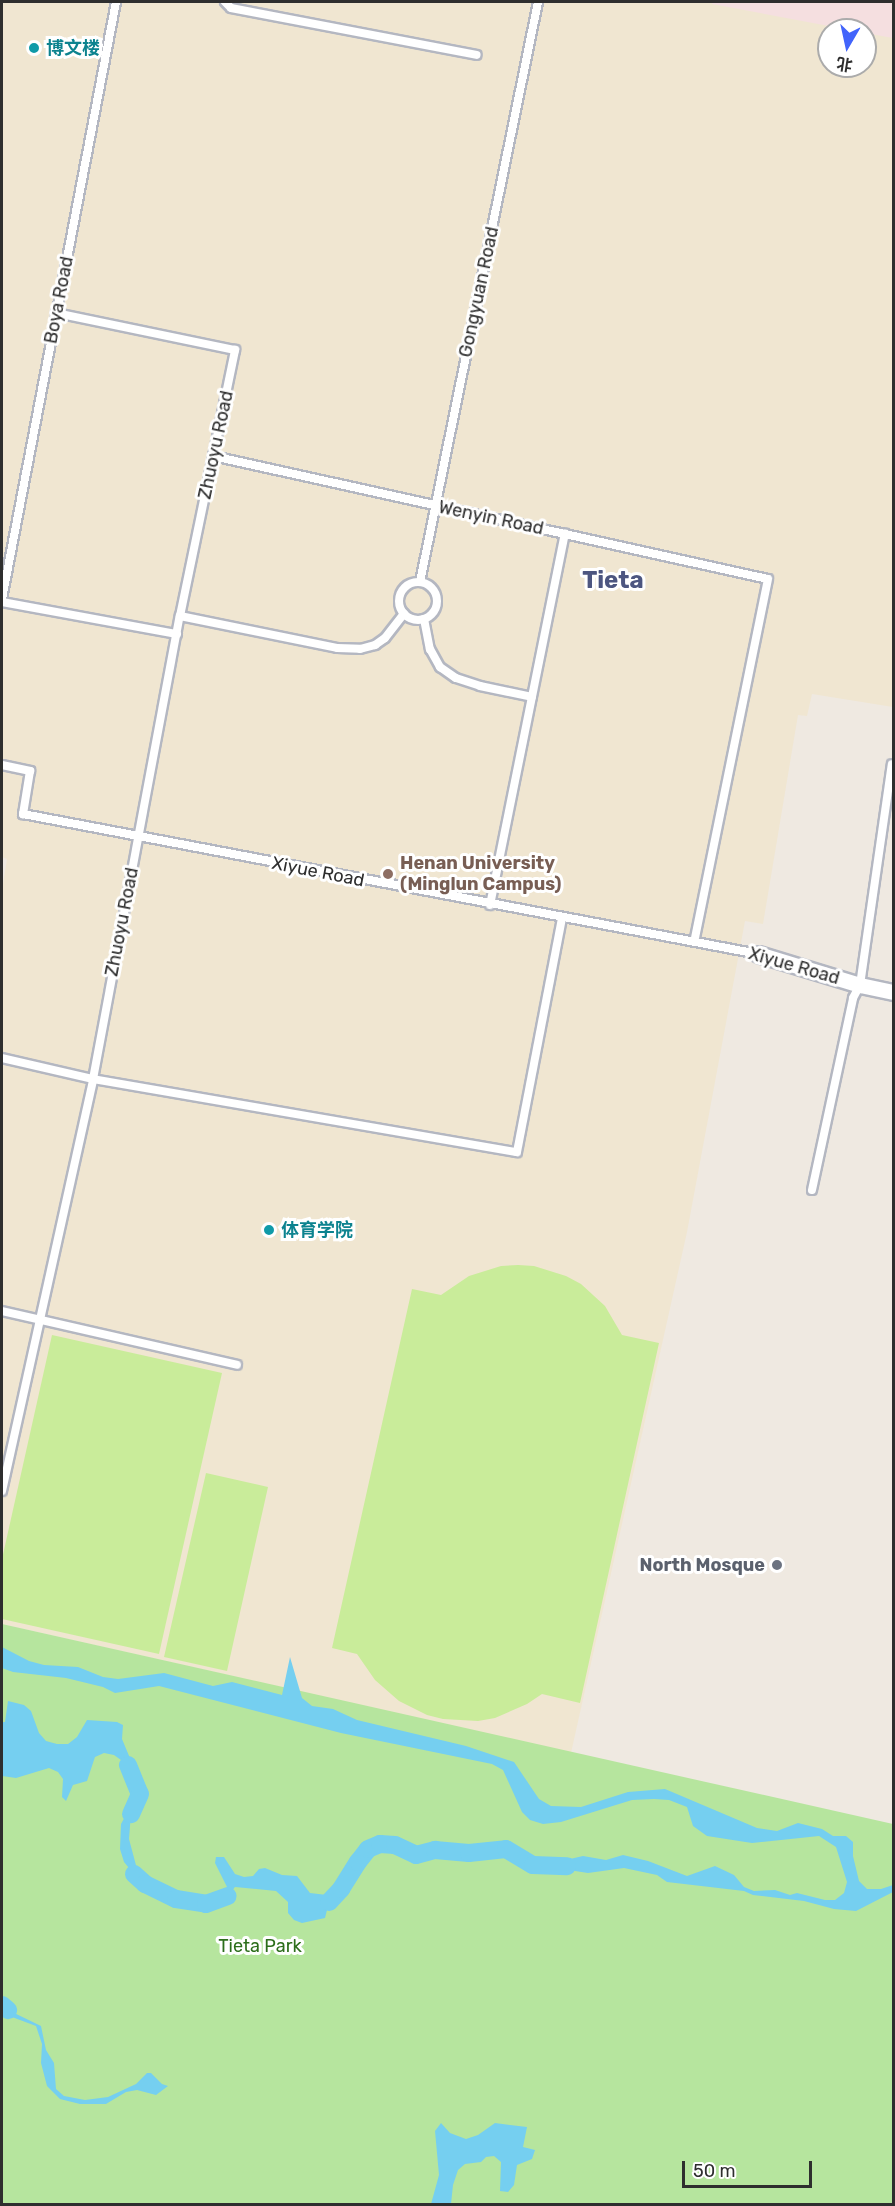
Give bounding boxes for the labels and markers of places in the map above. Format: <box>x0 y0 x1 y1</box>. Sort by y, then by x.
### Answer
place label: 博文楼 <box>46 37 100 59</box>
marker: 博文楼 <box>27 41 41 55</box>
place label: Henan University (Minglun Campus) <box>400 853 561 896</box>
marker: Henan University (Minglun Campus) <box>381 867 395 881</box>
place label: 体育学院 <box>281 1219 353 1241</box>
marker: 体育学院 <box>262 1223 276 1237</box>
place label: North Mosque <box>640 1554 765 1576</box>
marker: North Mosque <box>770 1558 784 1572</box>

